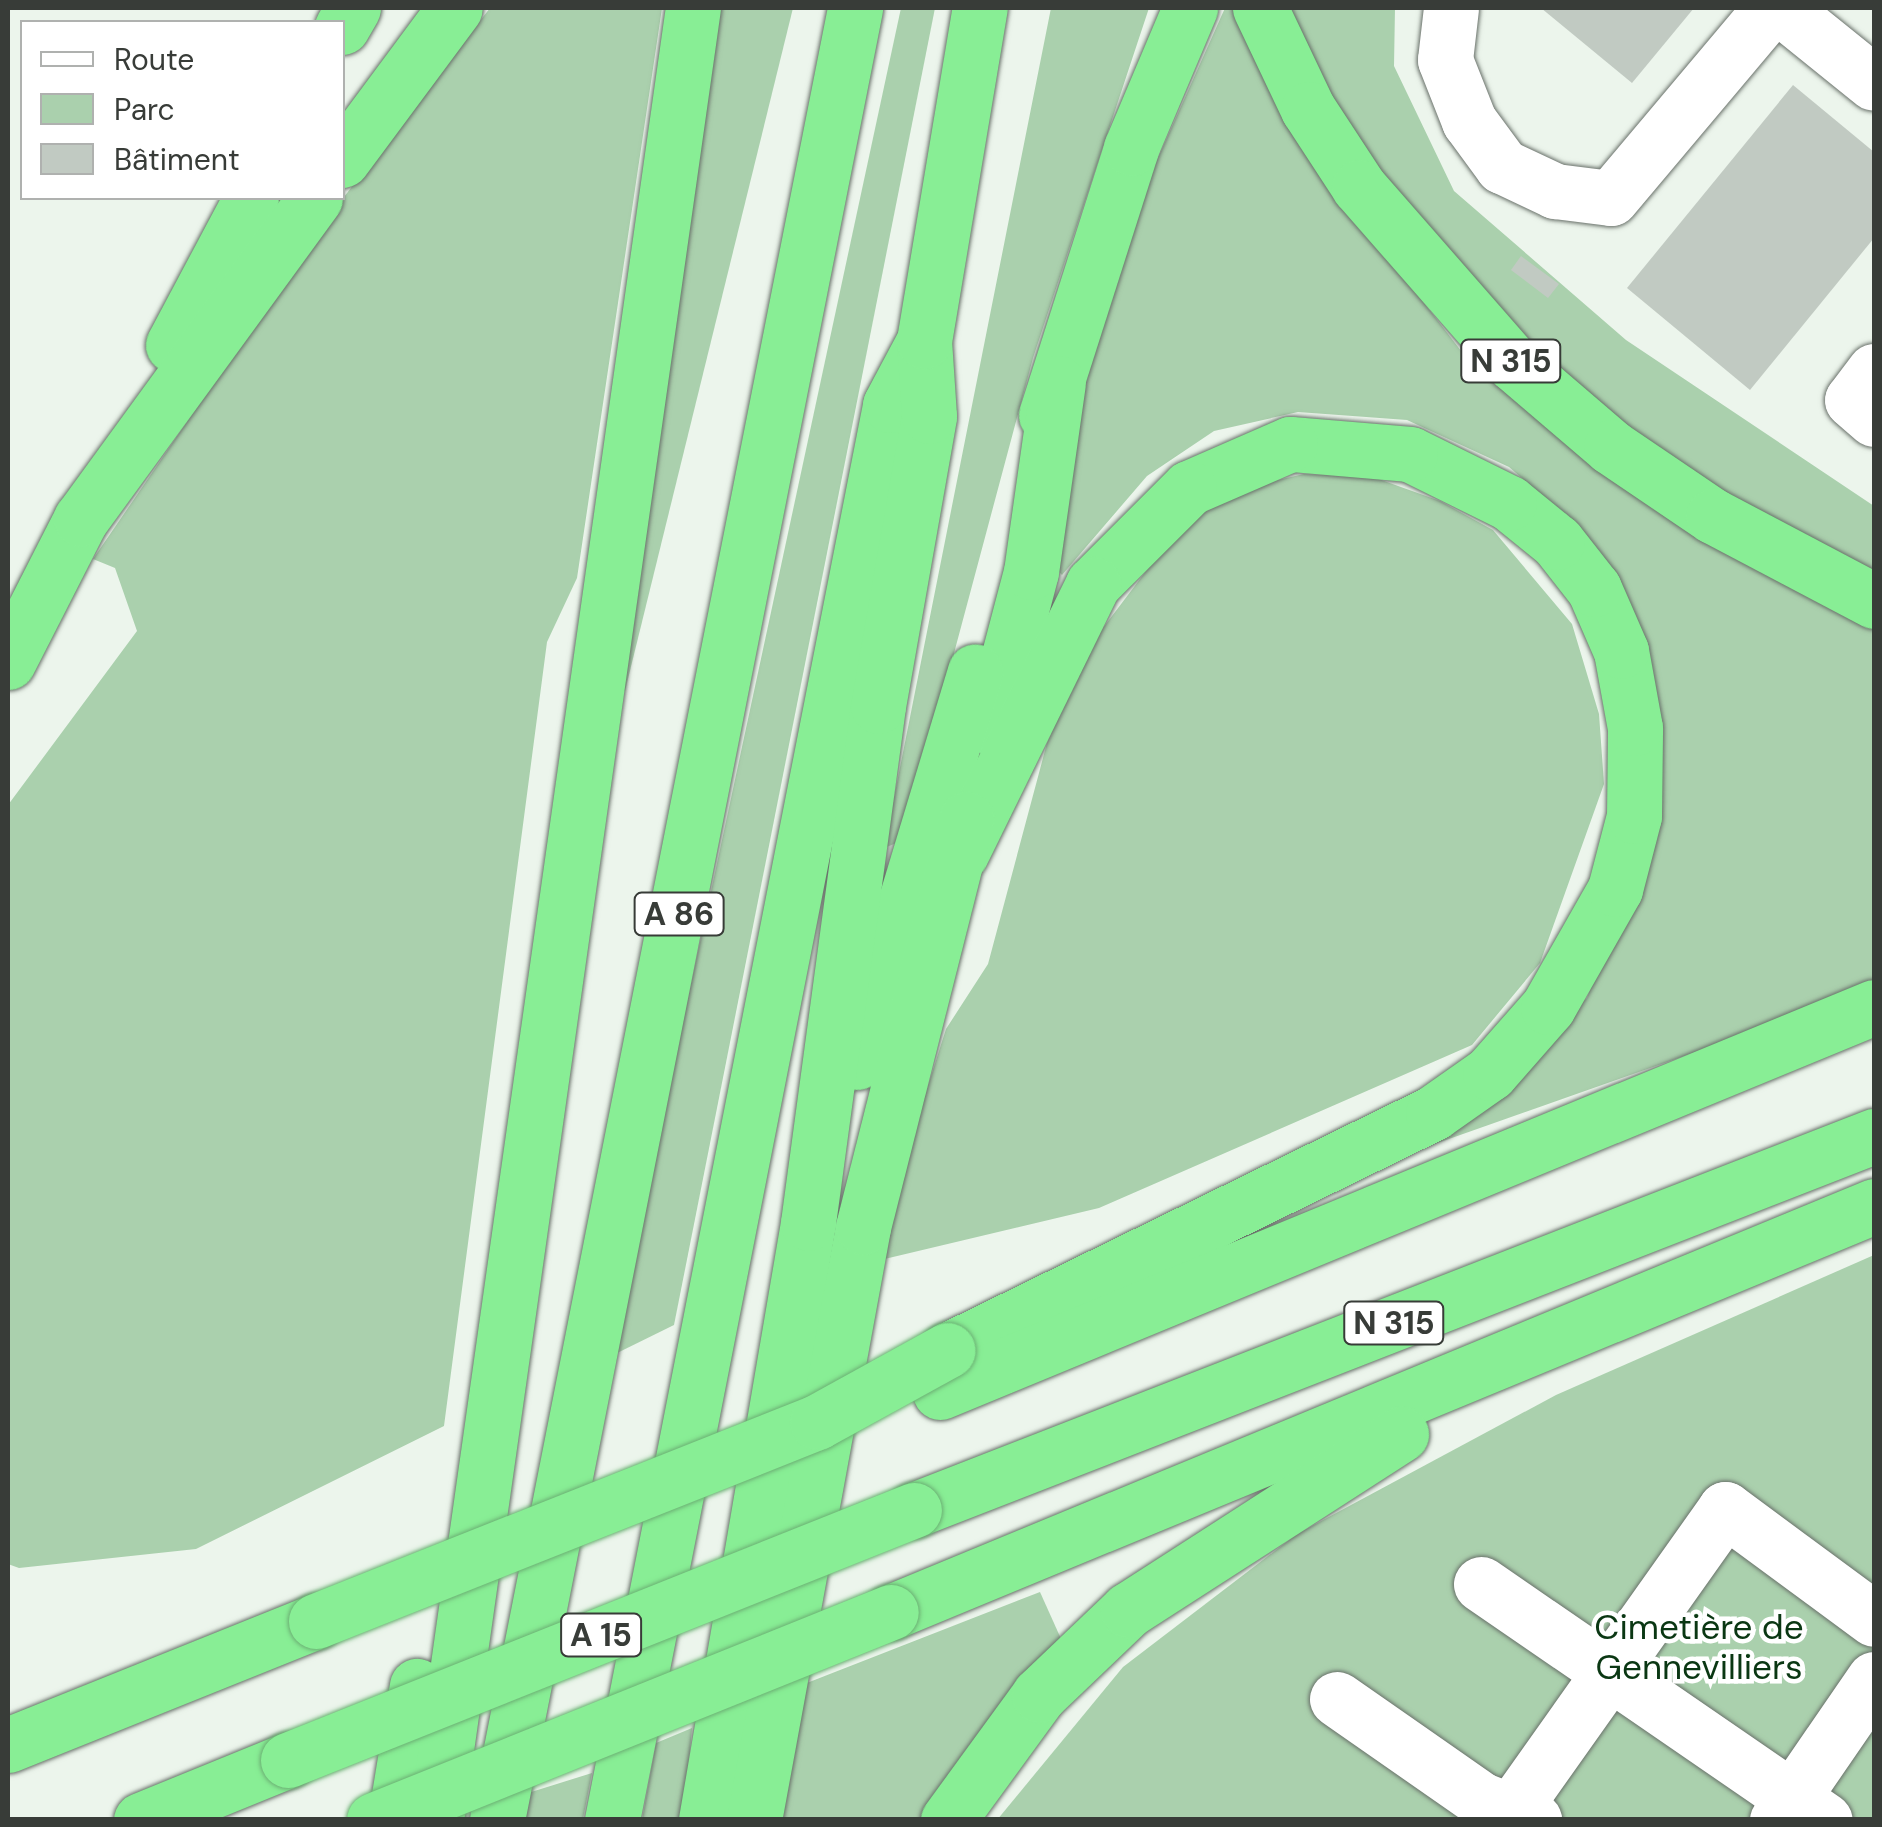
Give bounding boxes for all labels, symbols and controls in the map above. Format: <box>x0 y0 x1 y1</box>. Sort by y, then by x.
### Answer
legend <box>20 20 345 200</box>
text: Route <box>114 40 194 79</box>
text: Parc <box>114 90 175 129</box>
text: Bâtiment <box>114 140 240 179</box>
road number: N 315 <box>1458 334 1564 388</box>
road number: A 86 <box>632 887 726 941</box>
road number: N 315 <box>1342 1296 1446 1350</box>
park label: Cimetière de Gennevilliers <box>1594 1606 1804 1688</box>
road number: A 15 <box>558 1608 644 1662</box>

